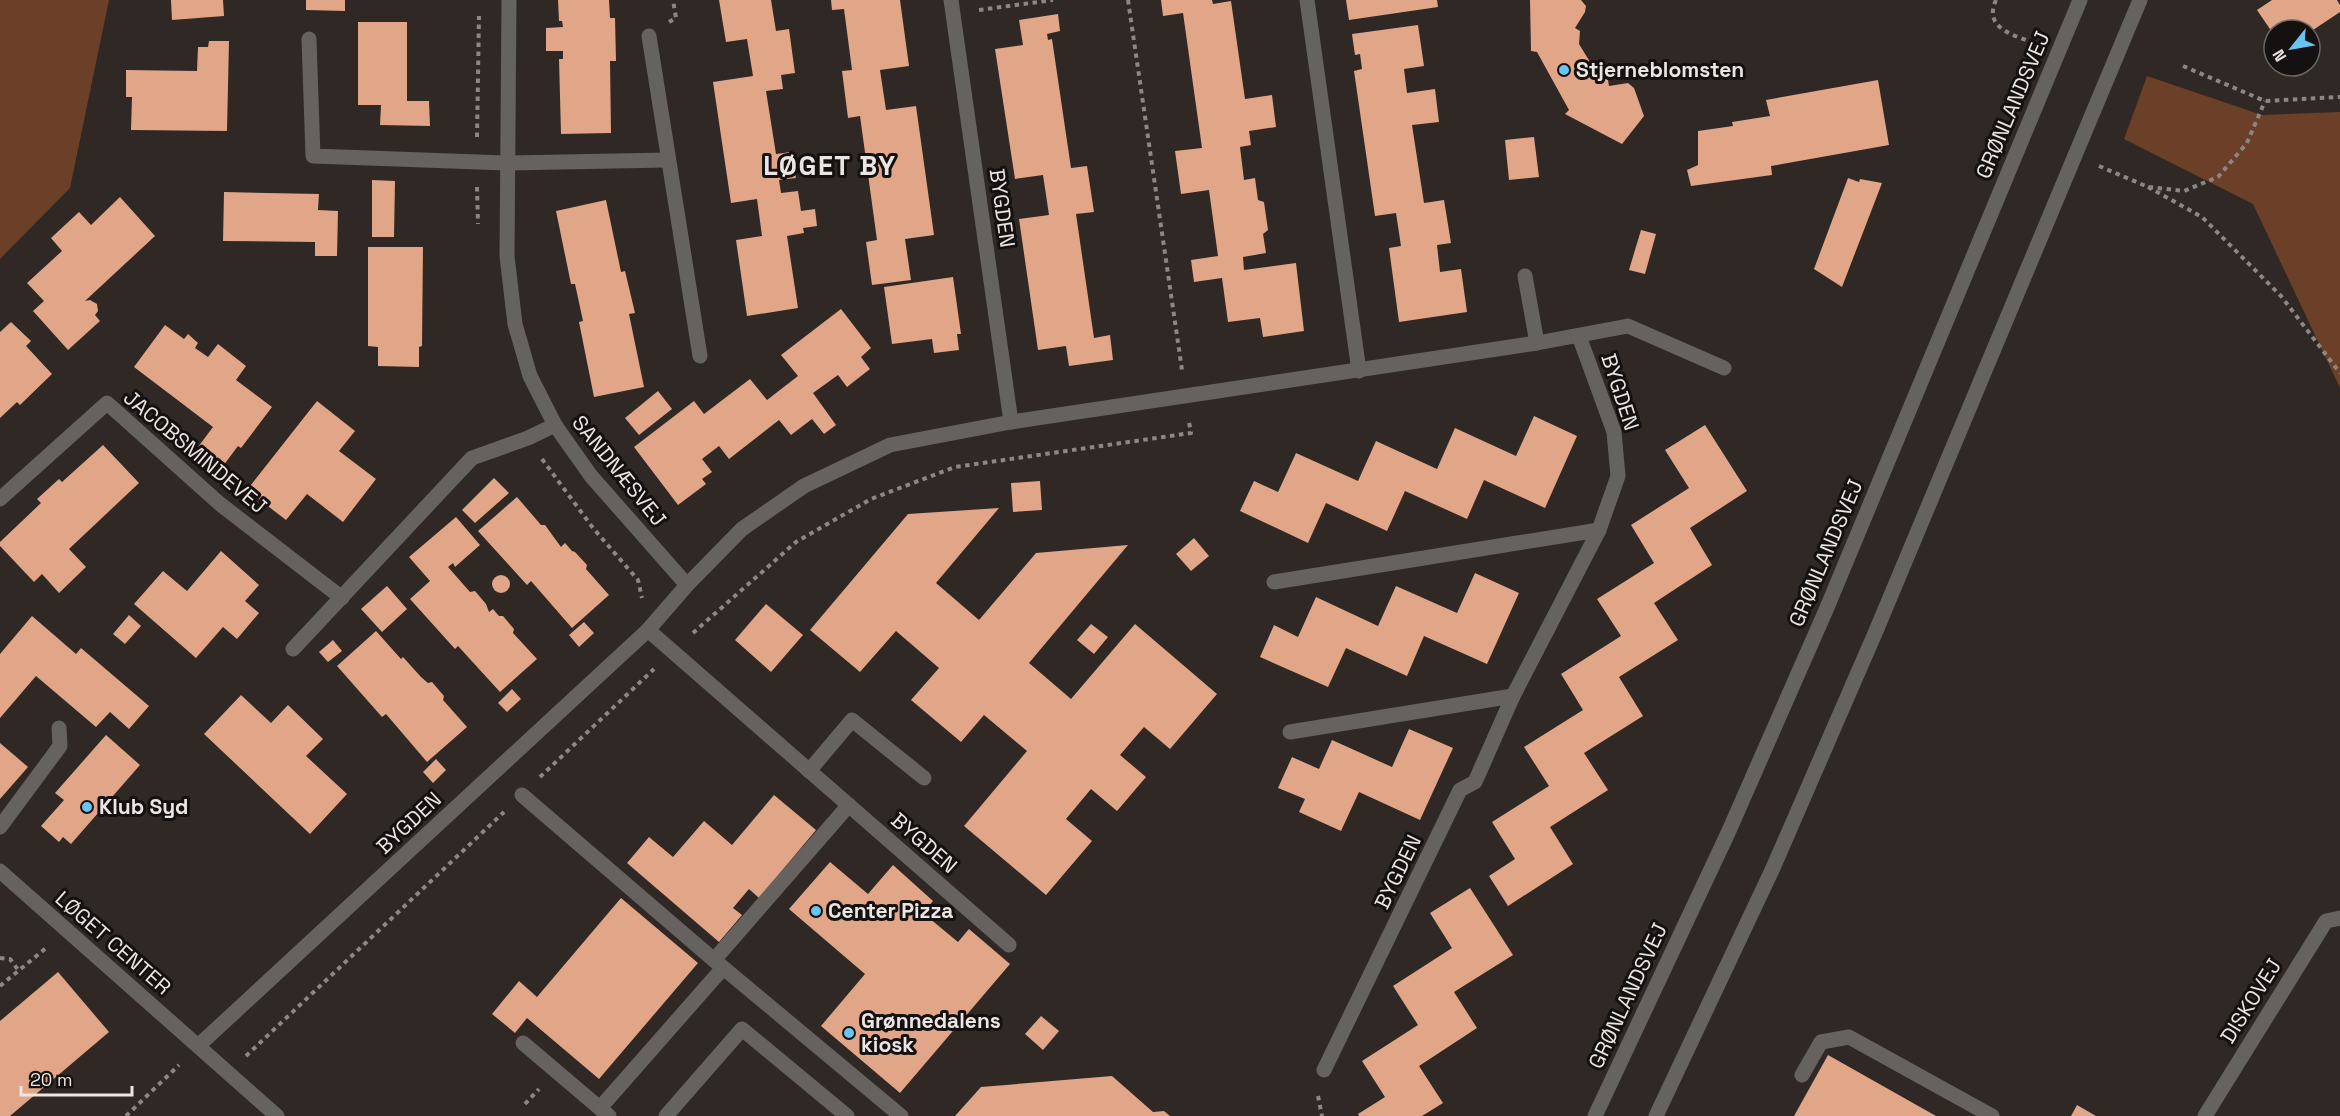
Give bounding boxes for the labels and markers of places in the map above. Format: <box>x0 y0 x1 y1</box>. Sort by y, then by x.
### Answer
place label: Stjerneblomsten <box>1576 56 1744 83</box>
marker: Stjerneblomsten <box>1557 63 1571 77</box>
place label: Klub Syd <box>99 793 188 820</box>
marker: Klub Syd <box>80 800 94 814</box>
place label: Center Pizza <box>828 897 953 924</box>
marker: Center Pizza <box>809 904 823 918</box>
place label: Grønnedalens kiosk <box>861 1007 1001 1058</box>
marker: Grønnedalens kiosk <box>842 1026 856 1040</box>

